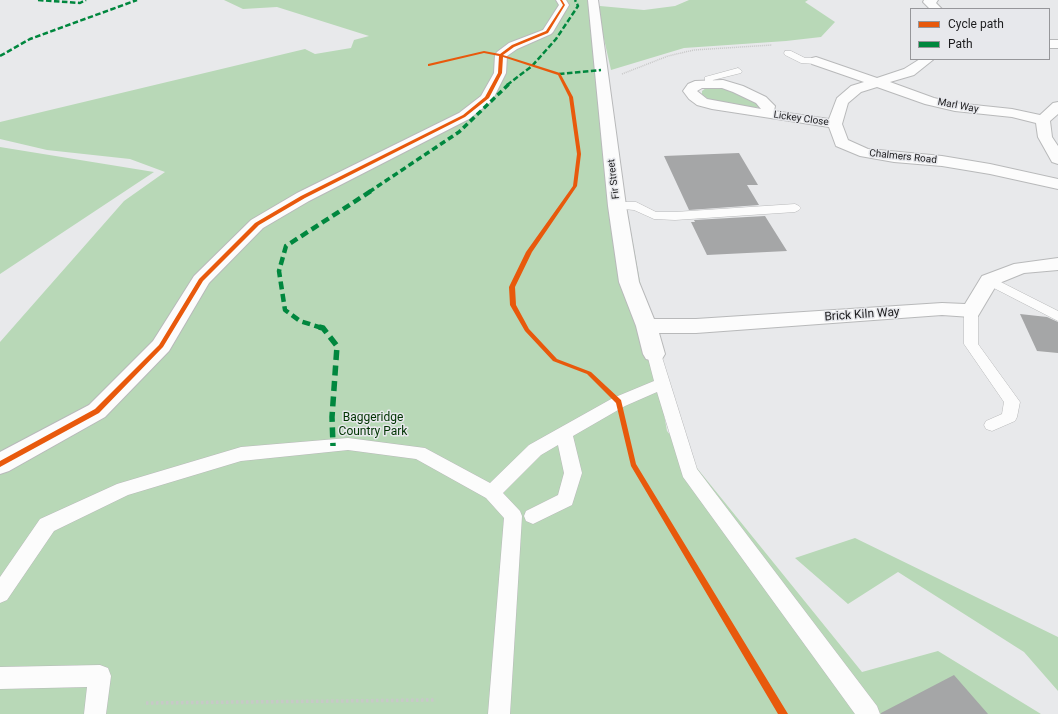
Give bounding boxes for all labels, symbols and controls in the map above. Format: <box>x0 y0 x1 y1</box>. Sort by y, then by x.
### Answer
legend <box>910 8 1050 60</box>
text: Cycle path <box>948 17 1004 31</box>
text: Path <box>948 37 973 51</box>
street label: Marl Way <box>937 96 979 116</box>
street label: Lickey Close <box>773 109 829 129</box>
street label: Chalmers Road <box>869 147 937 167</box>
street label: Fir Street <box>606 158 622 200</box>
street label: Brick Kiln Way <box>824 305 900 325</box>
park label: Baggeridge Country Park <box>339 411 407 439</box>

